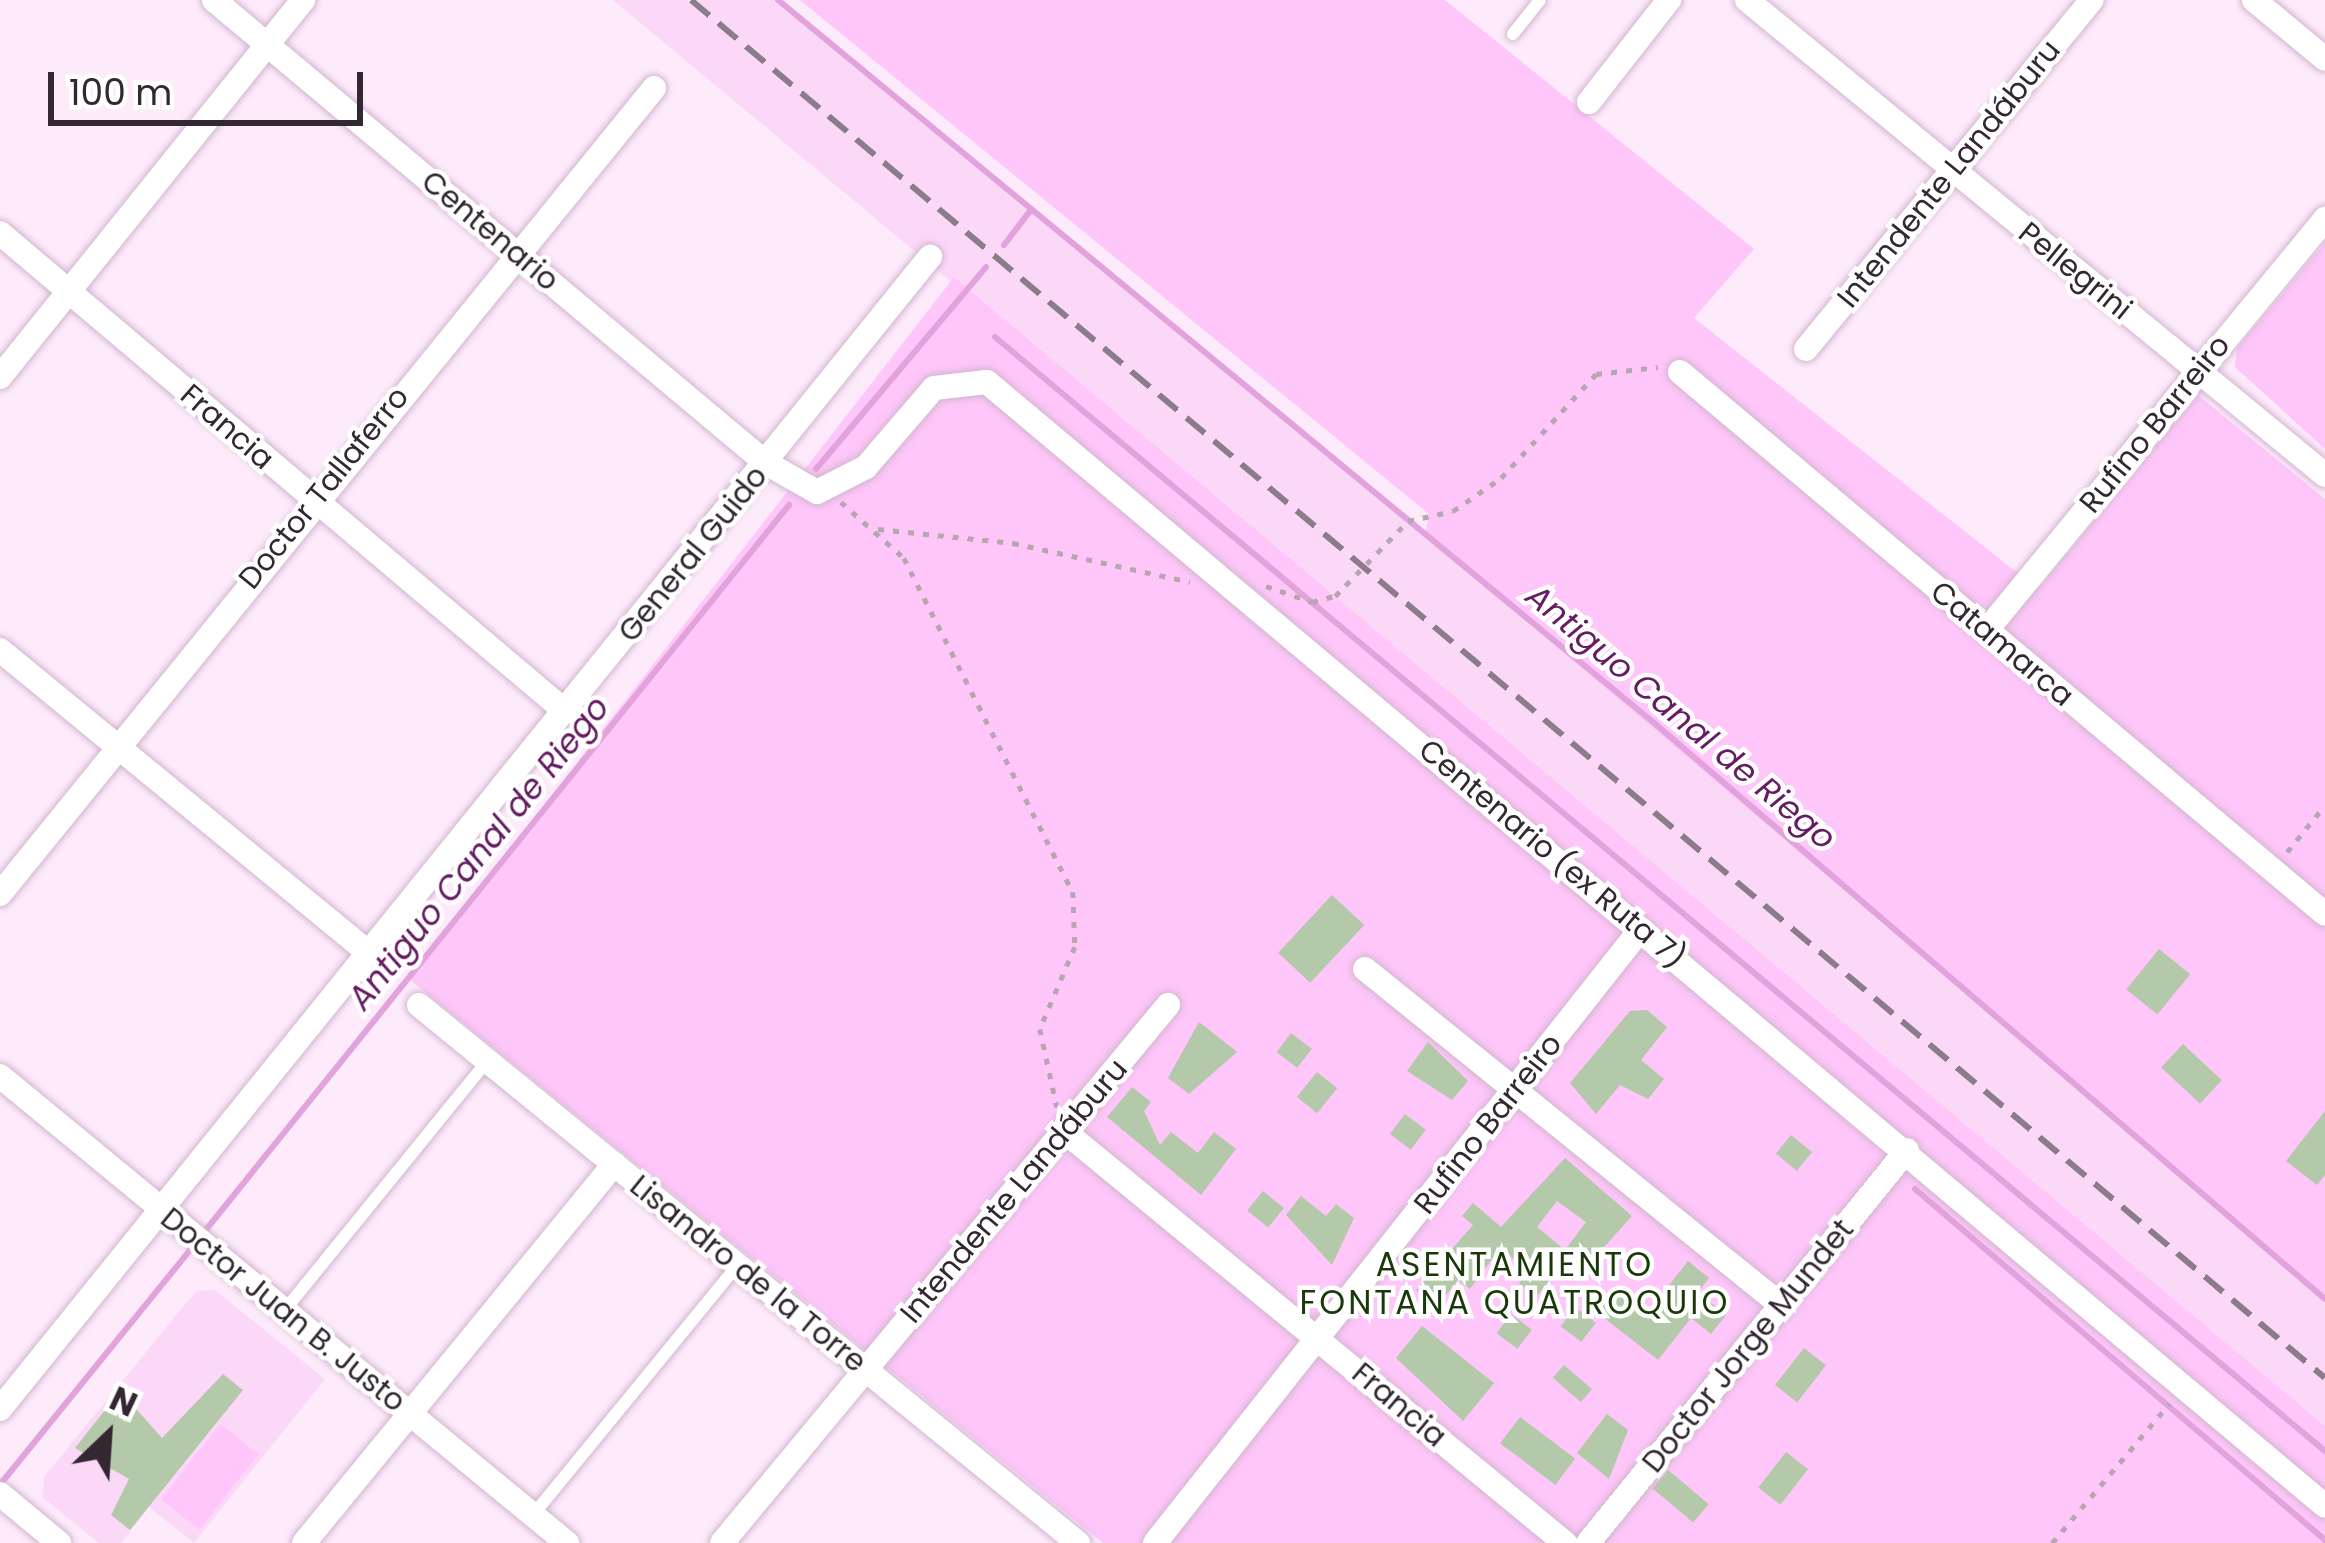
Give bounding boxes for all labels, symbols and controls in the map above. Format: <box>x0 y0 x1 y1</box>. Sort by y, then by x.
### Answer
street label: Intendente Landáburu <box>1830 33 2068 315</box>
scale bar <box>54 48 369 122</box>
text: 100 m <box>69 67 172 118</box>
street label: Centenario <box>414 163 566 299</box>
street label: Pellegrini <box>2011 215 2139 327</box>
street label: Rufino Barreiro <box>2072 328 2238 520</box>
street label: Francia <box>173 377 281 477</box>
street label: Doctor Tallaferro <box>231 380 417 596</box>
street label: General Guido <box>611 459 775 649</box>
street label: Catamarca <box>1923 574 2081 714</box>
water label: Antiguo Canal de Riego <box>1518 576 1844 858</box>
water label: Antiguo Canal de Riego <box>340 688 618 1018</box>
street label: Centenario (ex Ruta 7) <box>1411 732 1693 976</box>
street label: Rufino Barreiro <box>1407 1027 1569 1221</box>
street label: Intendente Landáburu <box>893 1052 1135 1330</box>
street label: Lisandro de la Torre <box>623 1168 873 1380</box>
street label: Doctor Juan B. Justo <box>154 1200 412 1420</box>
street label: Doctor Jorge Mundet <box>1635 1212 1861 1480</box>
district label: ASENTAMIENTO FONTANA QUATROQUIO <box>1300 1245 1730 1323</box>
street label: Francia <box>1345 1355 1453 1455</box>
north arrow <box>48 1375 168 1495</box>
text: N <box>102 1375 145 1428</box>

